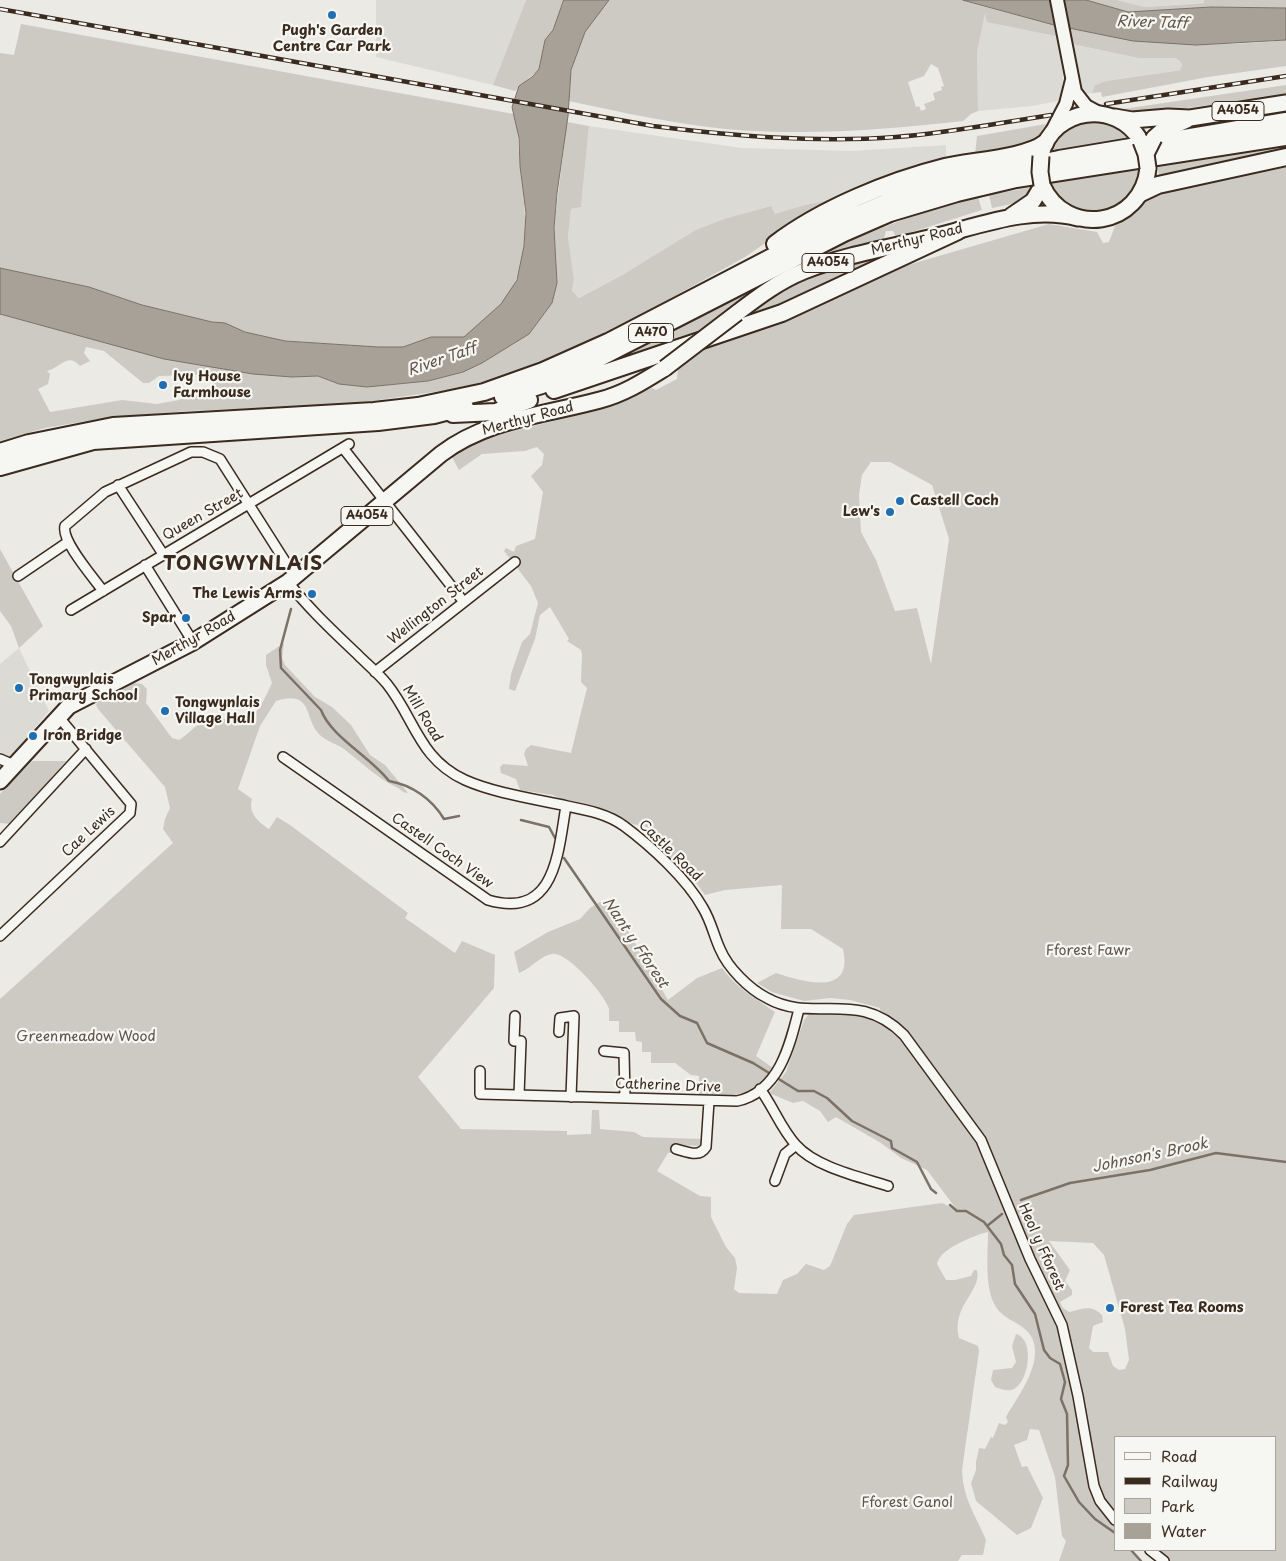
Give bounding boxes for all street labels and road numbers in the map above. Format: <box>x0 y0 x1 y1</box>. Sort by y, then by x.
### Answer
road number: A4054 <box>1212 102 1264 120</box>
street label: Merthyr Road <box>869 220 965 260</box>
road number: A4054 <box>802 254 854 272</box>
road number: A470 <box>628 323 674 342</box>
street label: Merthyr Road <box>480 399 576 439</box>
street label: Queen Street <box>160 485 246 545</box>
road number: A4054 <box>341 506 393 526</box>
street label: Wellington Street <box>385 564 487 648</box>
street label: Merthyr Road <box>149 608 239 670</box>
street label: Mill Road <box>399 683 445 745</box>
street label: Cae Lewis <box>59 803 119 861</box>
street label: Castell Coch View <box>388 810 496 892</box>
street label: Castle Road <box>635 817 705 885</box>
street label: Catherine Drive <box>615 1076 721 1096</box>
street label: Heol y Fforest <box>1014 1201 1068 1293</box>

